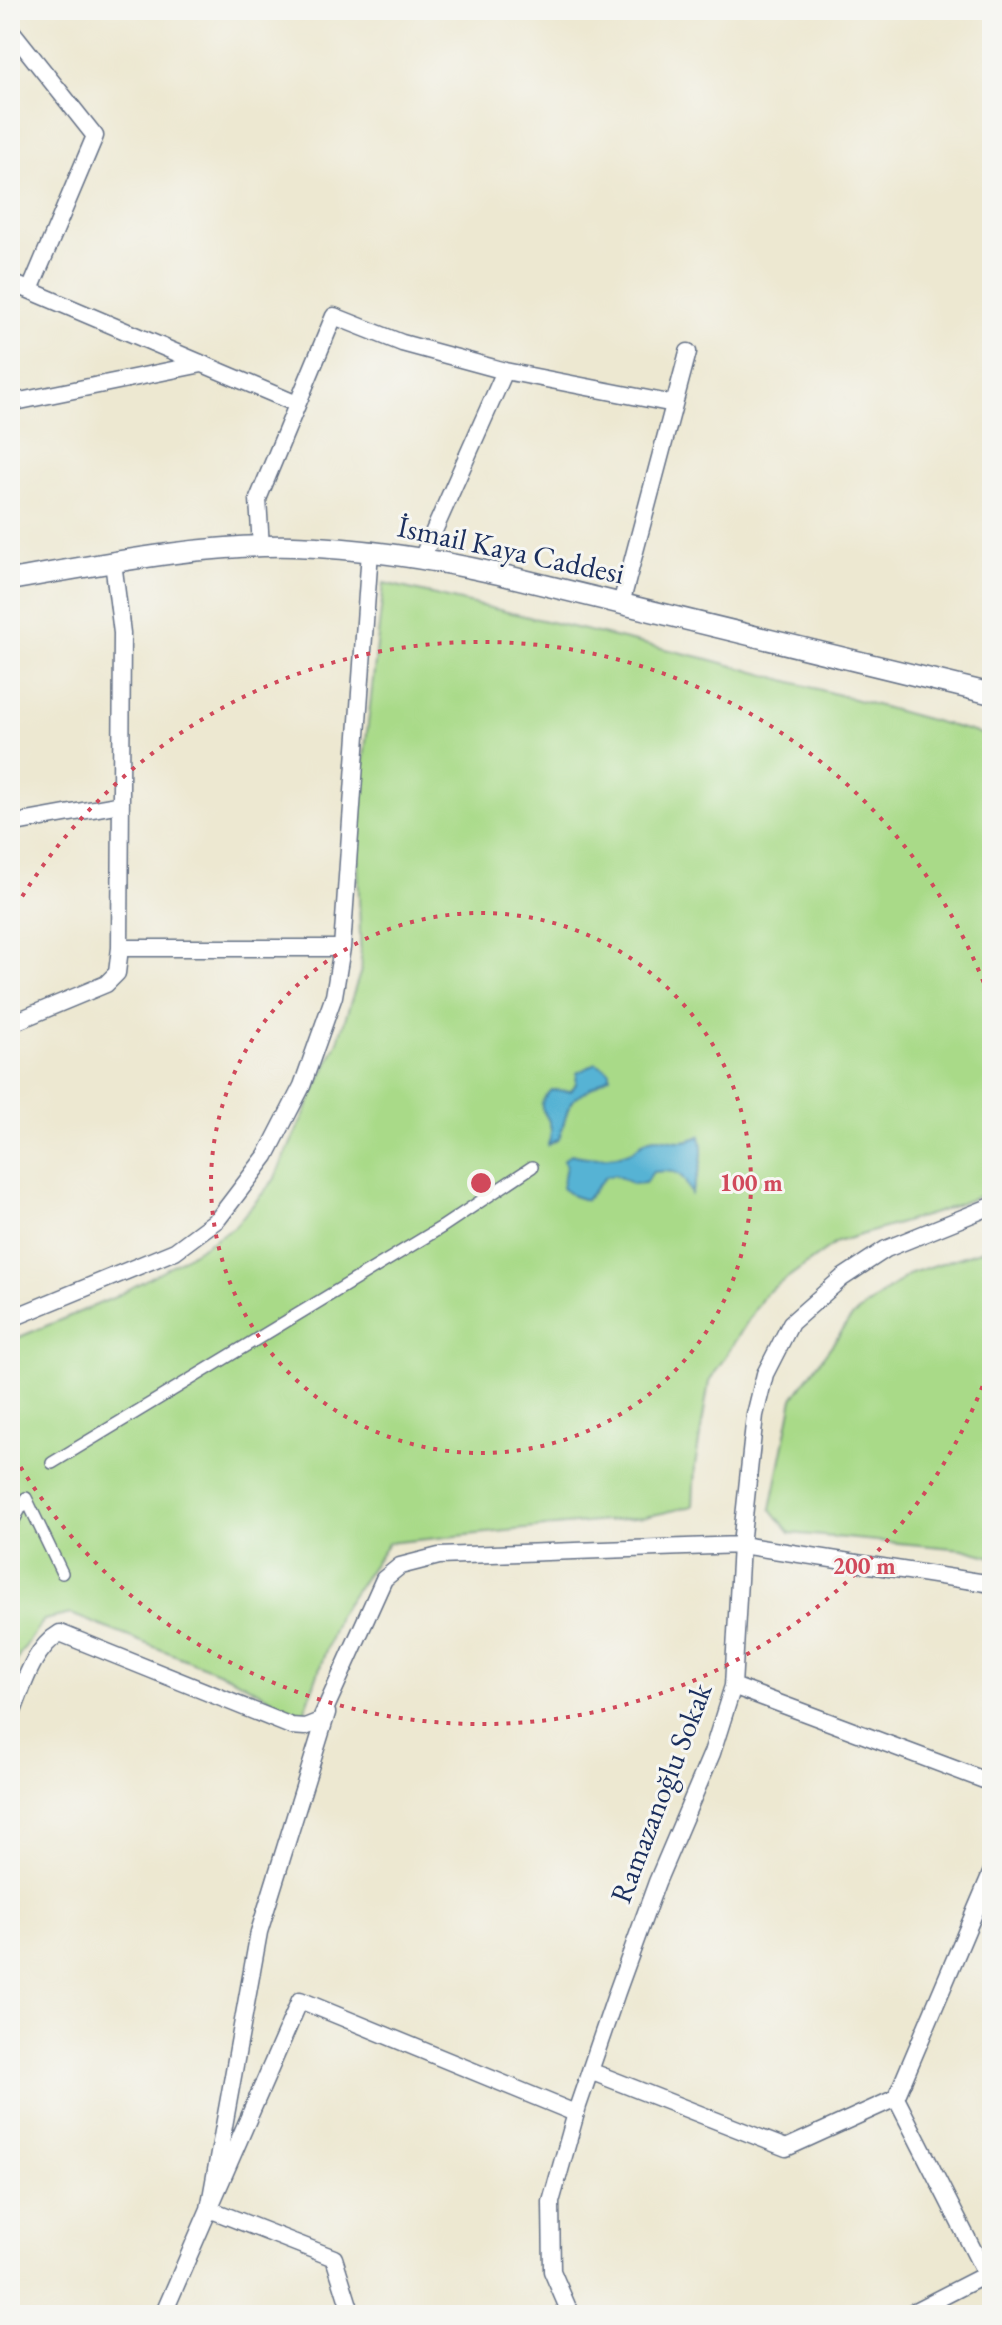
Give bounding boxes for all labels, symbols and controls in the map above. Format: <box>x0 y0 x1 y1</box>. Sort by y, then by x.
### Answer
street label: İsmail Kaya Caddesi <box>394 506 628 593</box>
text: 100 m <box>719 1167 783 1198</box>
centre of rings <box>467 1169 495 1197</box>
text: 200 m <box>832 1550 896 1581</box>
street label: Ramazanoğlu Sokak <box>601 1676 721 1908</box>

